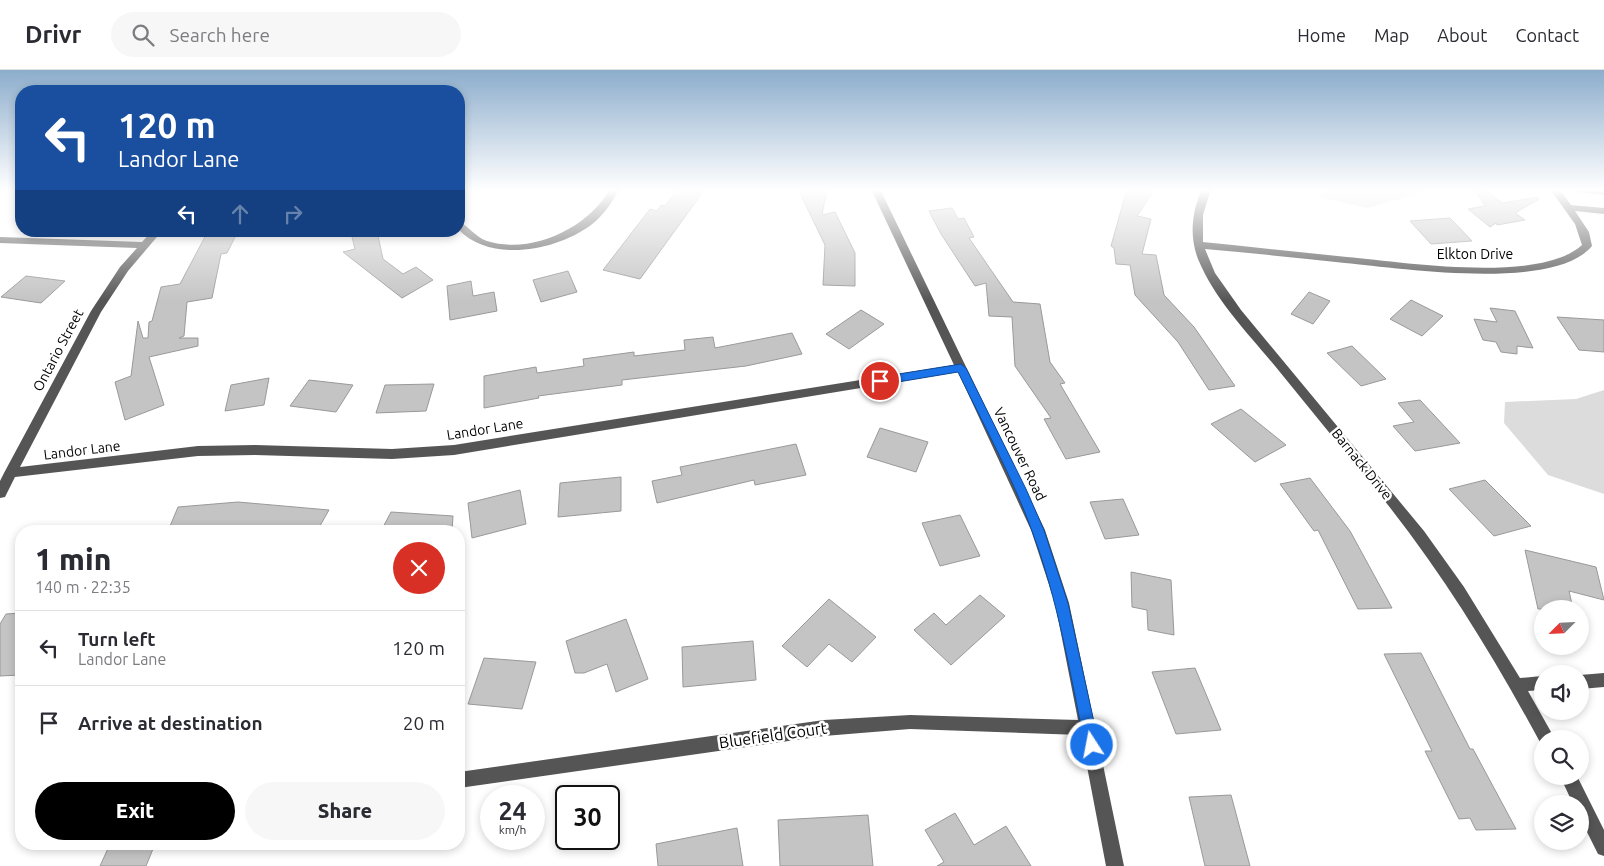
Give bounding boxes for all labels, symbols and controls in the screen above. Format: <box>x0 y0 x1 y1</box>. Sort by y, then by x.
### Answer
search box <box>111 12 461 57</box>
text: Drivr <box>25 21 81 48</box>
icon: search <box>129 21 157 49</box>
text: Search here <box>169 24 270 46</box>
text: Home <box>1297 25 1346 45</box>
text: Map <box>1374 25 1409 45</box>
text: About <box>1437 25 1487 45</box>
text: Contact <box>1515 25 1579 45</box>
icon: left <box>35 105 100 170</box>
text: 120 m <box>118 105 216 145</box>
text: Landor Lane <box>118 146 239 171</box>
icon: left <box>173 200 201 228</box>
icon: ahead <box>226 200 254 228</box>
icon: right <box>279 200 307 228</box>
street label: Elkton Drive <box>1437 246 1513 262</box>
street label: Ontario Street <box>30 306 87 394</box>
pin <box>859 360 901 402</box>
icon: arrive <box>866 367 894 395</box>
street label: Vancouver Road <box>991 405 1049 503</box>
street label: Landor Lane <box>446 415 524 443</box>
street label: Barnack Drive <box>1329 425 1395 503</box>
street label: Landor Lane <box>43 437 121 463</box>
text: 1 min <box>35 542 111 576</box>
button: close <box>393 542 445 594</box>
text: 140 m · 22:35 <box>35 578 131 596</box>
north arrow <box>1534 600 1589 655</box>
map controls <box>1534 600 1589 850</box>
text: Turn left <box>78 628 156 650</box>
icon: left <box>35 634 63 662</box>
text: 120 m <box>392 637 445 659</box>
text: Landor Lane <box>78 650 166 668</box>
button: sound <box>1534 665 1589 720</box>
icon: arrive <box>35 709 63 737</box>
text: Arrive at destination <box>78 712 263 734</box>
text: 20 m <box>403 712 445 734</box>
street label: Bluefield Court <box>718 718 829 751</box>
position arrow <box>1065 718 1117 770</box>
button: search <box>1534 730 1589 785</box>
button: Exit <box>35 782 235 840</box>
button: Share <box>245 782 445 840</box>
speed limit sign: 30 <box>555 785 620 850</box>
button: layers <box>1534 795 1589 850</box>
text: 24 <box>498 797 527 825</box>
text: km/h <box>499 823 526 836</box>

